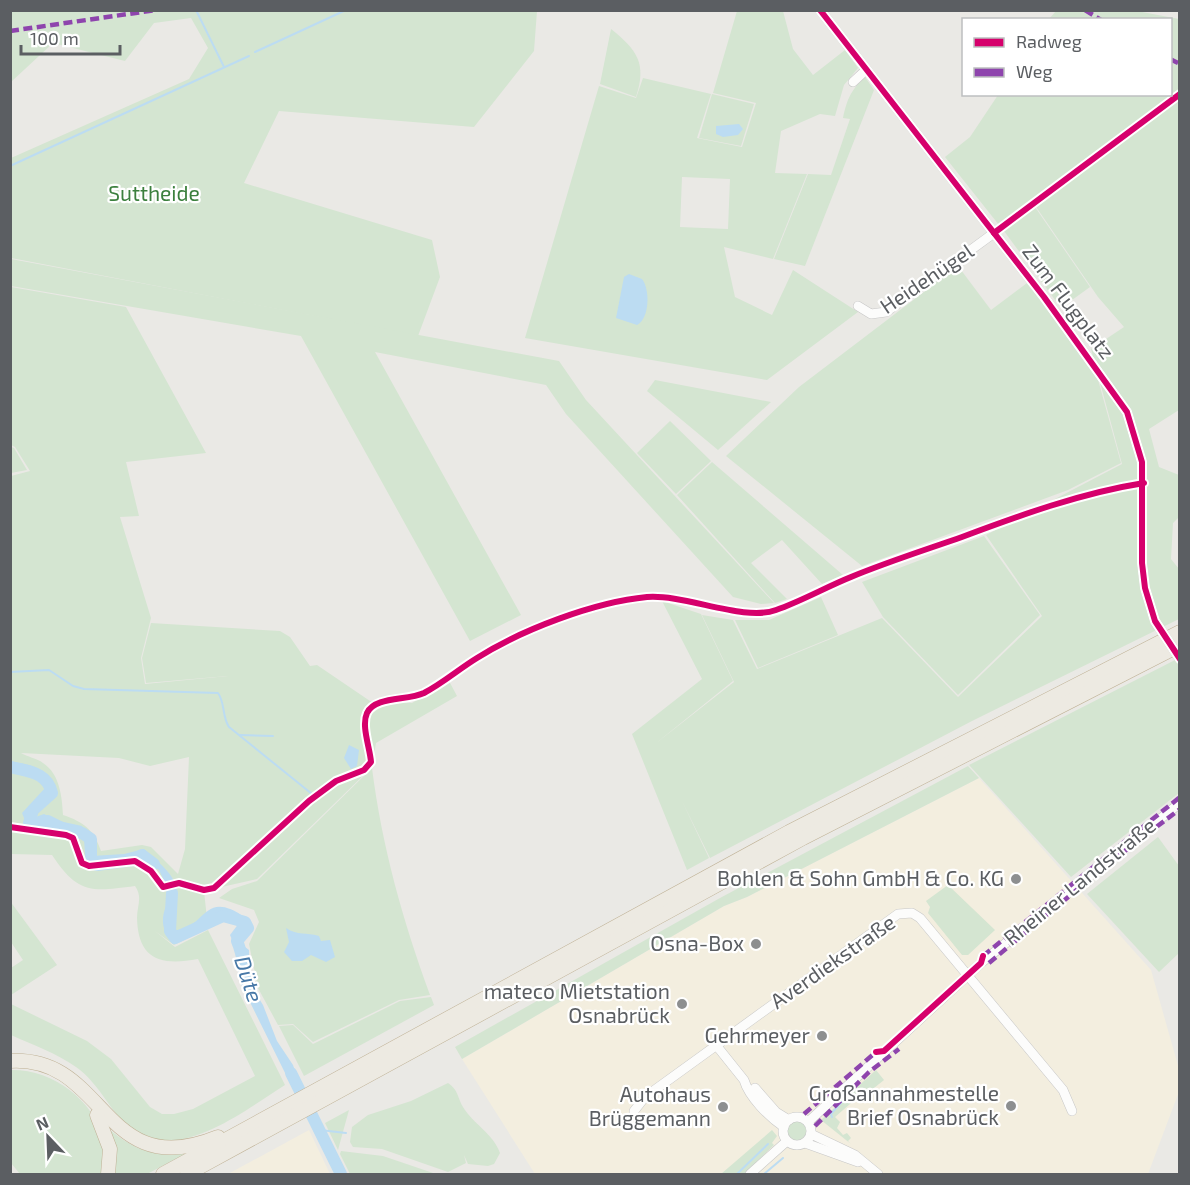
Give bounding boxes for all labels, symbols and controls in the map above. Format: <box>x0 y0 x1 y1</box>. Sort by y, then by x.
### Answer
scale bar <box>21 18 120 56</box>
legend <box>962 18 1172 96</box>
text: 100 m <box>30 27 79 49</box>
text: Radweg <box>1016 30 1082 52</box>
text: Weg <box>1016 60 1052 82</box>
park label: Suttheide <box>108 180 200 205</box>
street label: Heidehügel <box>875 237 978 318</box>
street label: Zum Flugplatz <box>1018 239 1120 363</box>
street label: Rheiner Landstraße <box>998 812 1160 950</box>
place label: Bohlen & Sohn GmbH & Co. KG <box>717 865 1004 890</box>
marker: Bohlen & Sohn GmbH & Co. KG <box>1009 872 1023 886</box>
street label: Averdiekstraße <box>765 909 899 1013</box>
place label: Osna-Box <box>650 930 744 955</box>
marker: Osna-Box <box>749 937 763 951</box>
water label: Düte <box>230 952 270 1005</box>
place label: mateco Mietstation Osnabrück <box>484 978 670 1027</box>
marker: mateco Mietstation Osnabrück <box>675 997 689 1011</box>
place label: Gehrmeyer <box>705 1022 811 1047</box>
marker: Gehrmeyer <box>815 1029 829 1043</box>
place label: Großannahmestelle Brief Osnabrück <box>809 1080 999 1129</box>
place label: Autohaus Brüggemann <box>589 1081 711 1130</box>
marker: Großannahmestelle Brief Osnabrück <box>1004 1099 1018 1113</box>
marker: Autohaus Brüggemann <box>716 1100 730 1114</box>
north arrow <box>18 1107 78 1167</box>
text: N <box>33 1112 51 1134</box>

